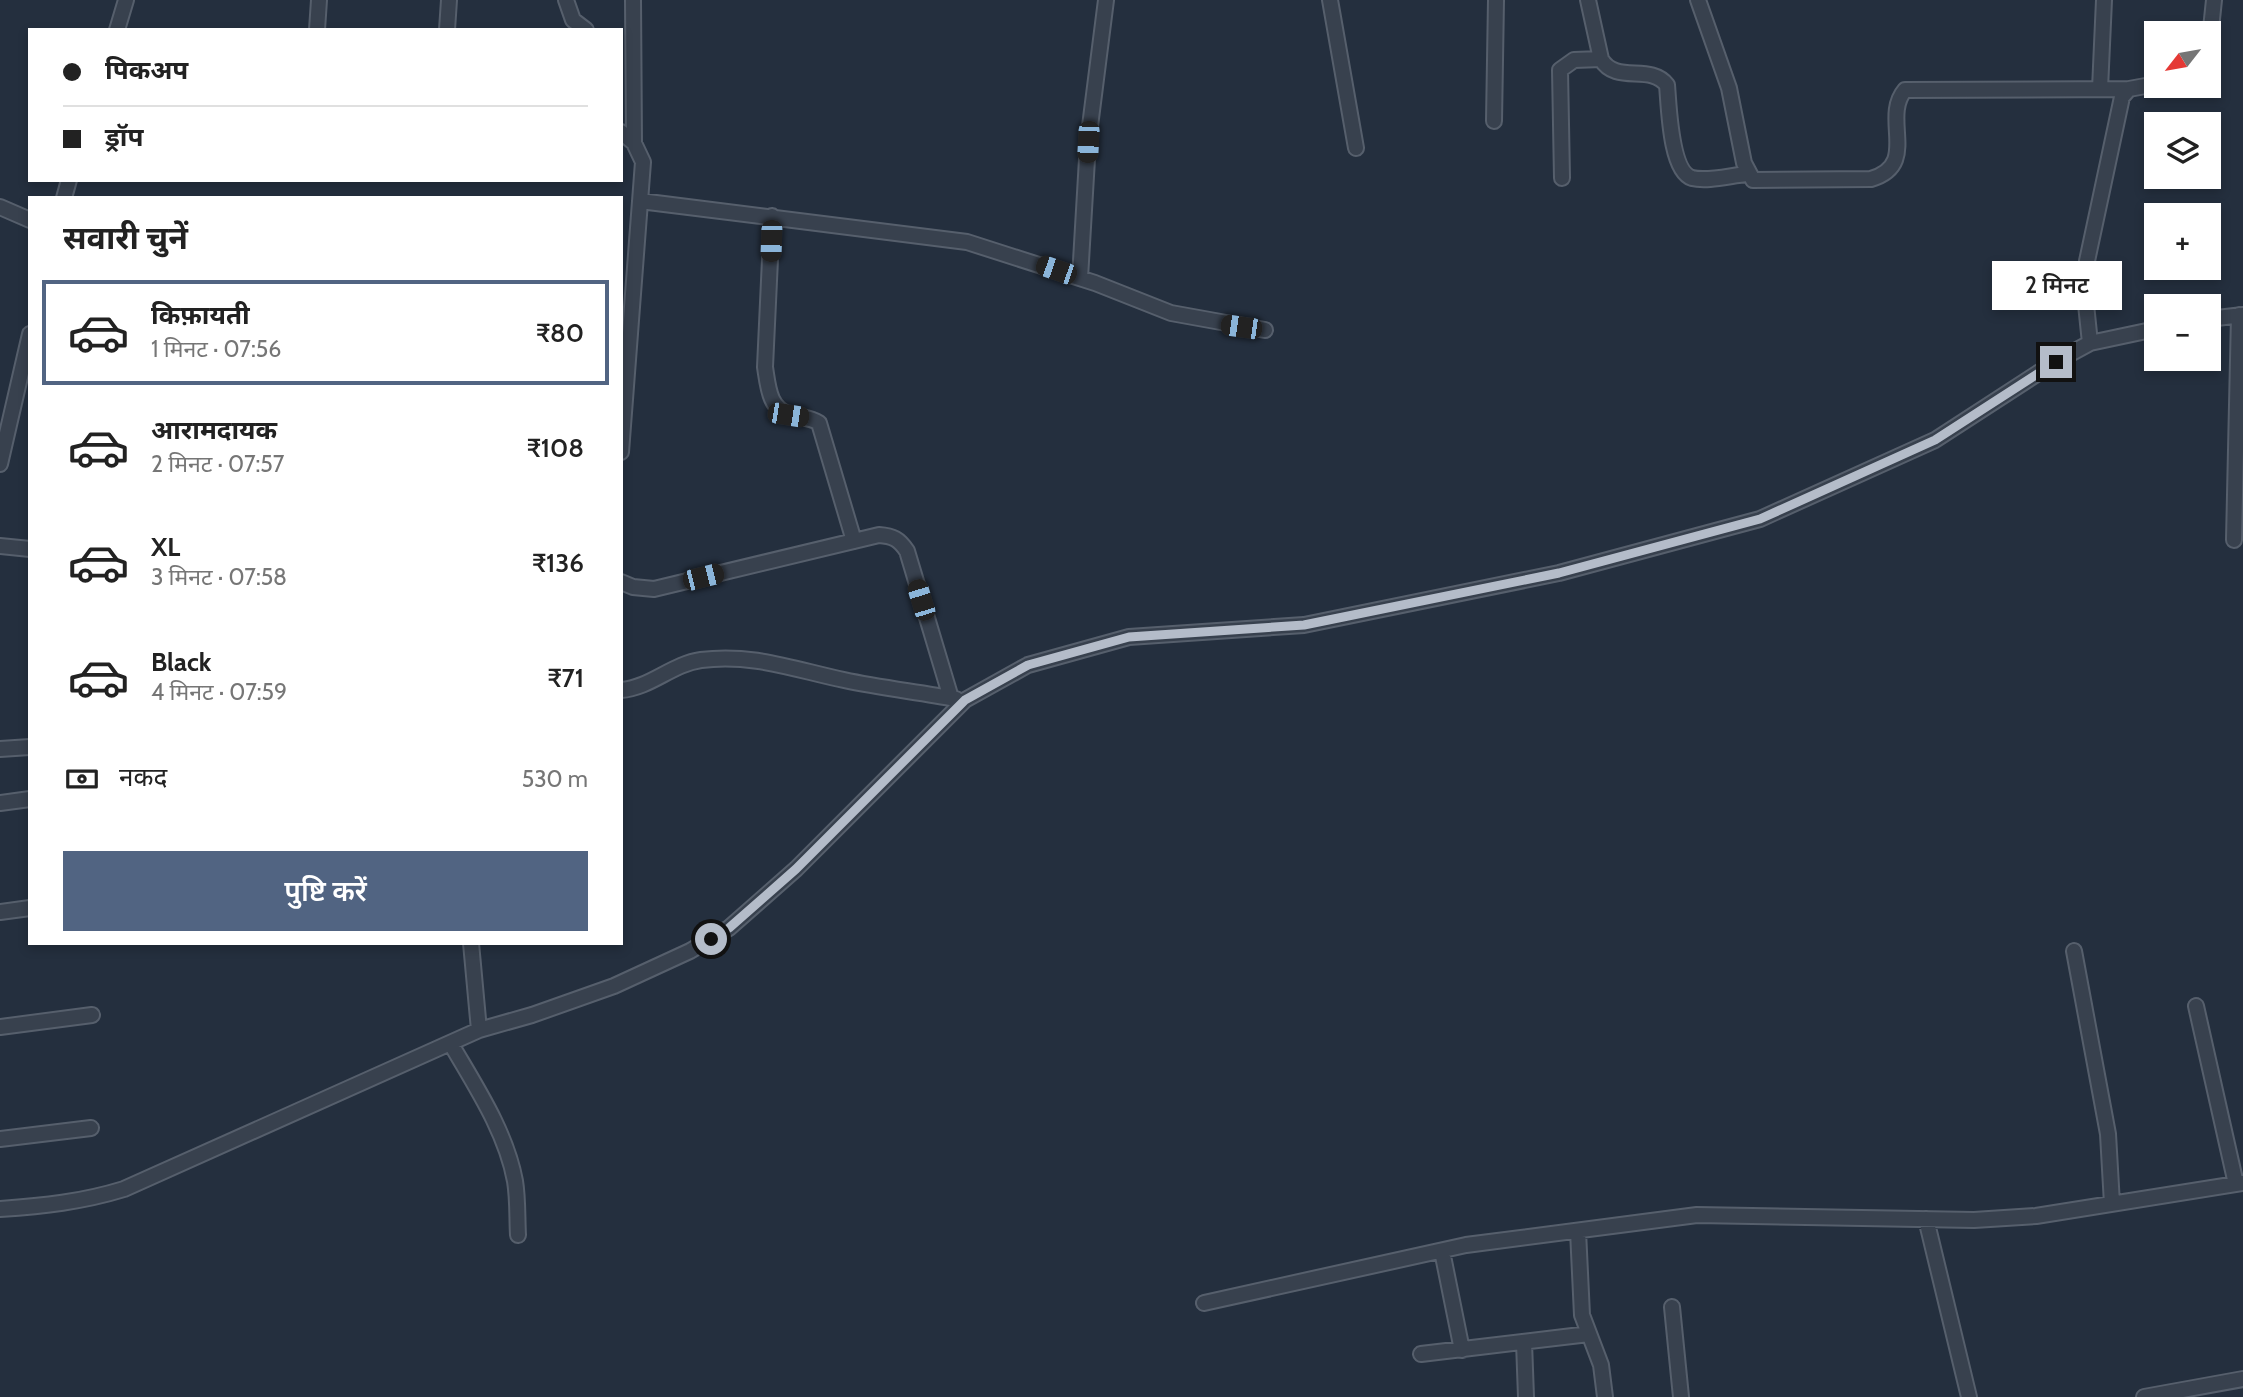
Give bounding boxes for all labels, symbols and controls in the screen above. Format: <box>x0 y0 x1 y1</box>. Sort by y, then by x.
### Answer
north arrow <box>2144 21 2221 98</box>
map controls <box>2144 21 2221 371</box>
text: पिकअप <box>105 54 188 86</box>
button: layers <box>2144 112 2221 189</box>
car <box>1077 120 1100 164</box>
text: ड्रॉप <box>105 121 143 153</box>
button: + <box>2144 203 2221 280</box>
text: सवारी चुनें <box>63 218 188 257</box>
car <box>760 220 783 262</box>
car <box>1033 253 1080 287</box>
callout: 2 मिनट <box>1991 260 2121 310</box>
text: 2 मिनट <box>2025 271 2089 299</box>
button: − <box>2144 294 2221 371</box>
text: किफ़ायती <box>151 299 250 331</box>
icon: car <box>67 301 130 364</box>
car <box>1219 314 1264 340</box>
text: ₹80 <box>536 317 584 349</box>
text: 1 मिनट · 07:56 <box>151 335 281 363</box>
route end <box>2040 346 2072 378</box>
car <box>766 401 811 429</box>
text: आरामदायक <box>151 414 277 446</box>
icon: car <box>67 416 130 479</box>
text: ₹108 <box>527 432 584 464</box>
text: 2 मिनट · 07:57 <box>151 450 284 478</box>
icon: car <box>67 531 130 594</box>
text: XL <box>151 531 180 563</box>
text: ₹136 <box>532 547 584 579</box>
car <box>681 562 726 592</box>
text: 3 मिनट · 07:58 <box>151 563 287 591</box>
car <box>905 577 938 623</box>
icon: car <box>67 646 130 709</box>
text: Black <box>151 646 211 678</box>
text: ₹71 <box>548 662 584 694</box>
text: 4 मिनट · 07:59 <box>151 678 287 706</box>
icon: cash <box>63 760 101 798</box>
text: नकद <box>119 761 167 793</box>
text: 530 m <box>522 765 588 793</box>
button: पुष्टि करें <box>63 851 588 931</box>
route start <box>695 923 727 955</box>

